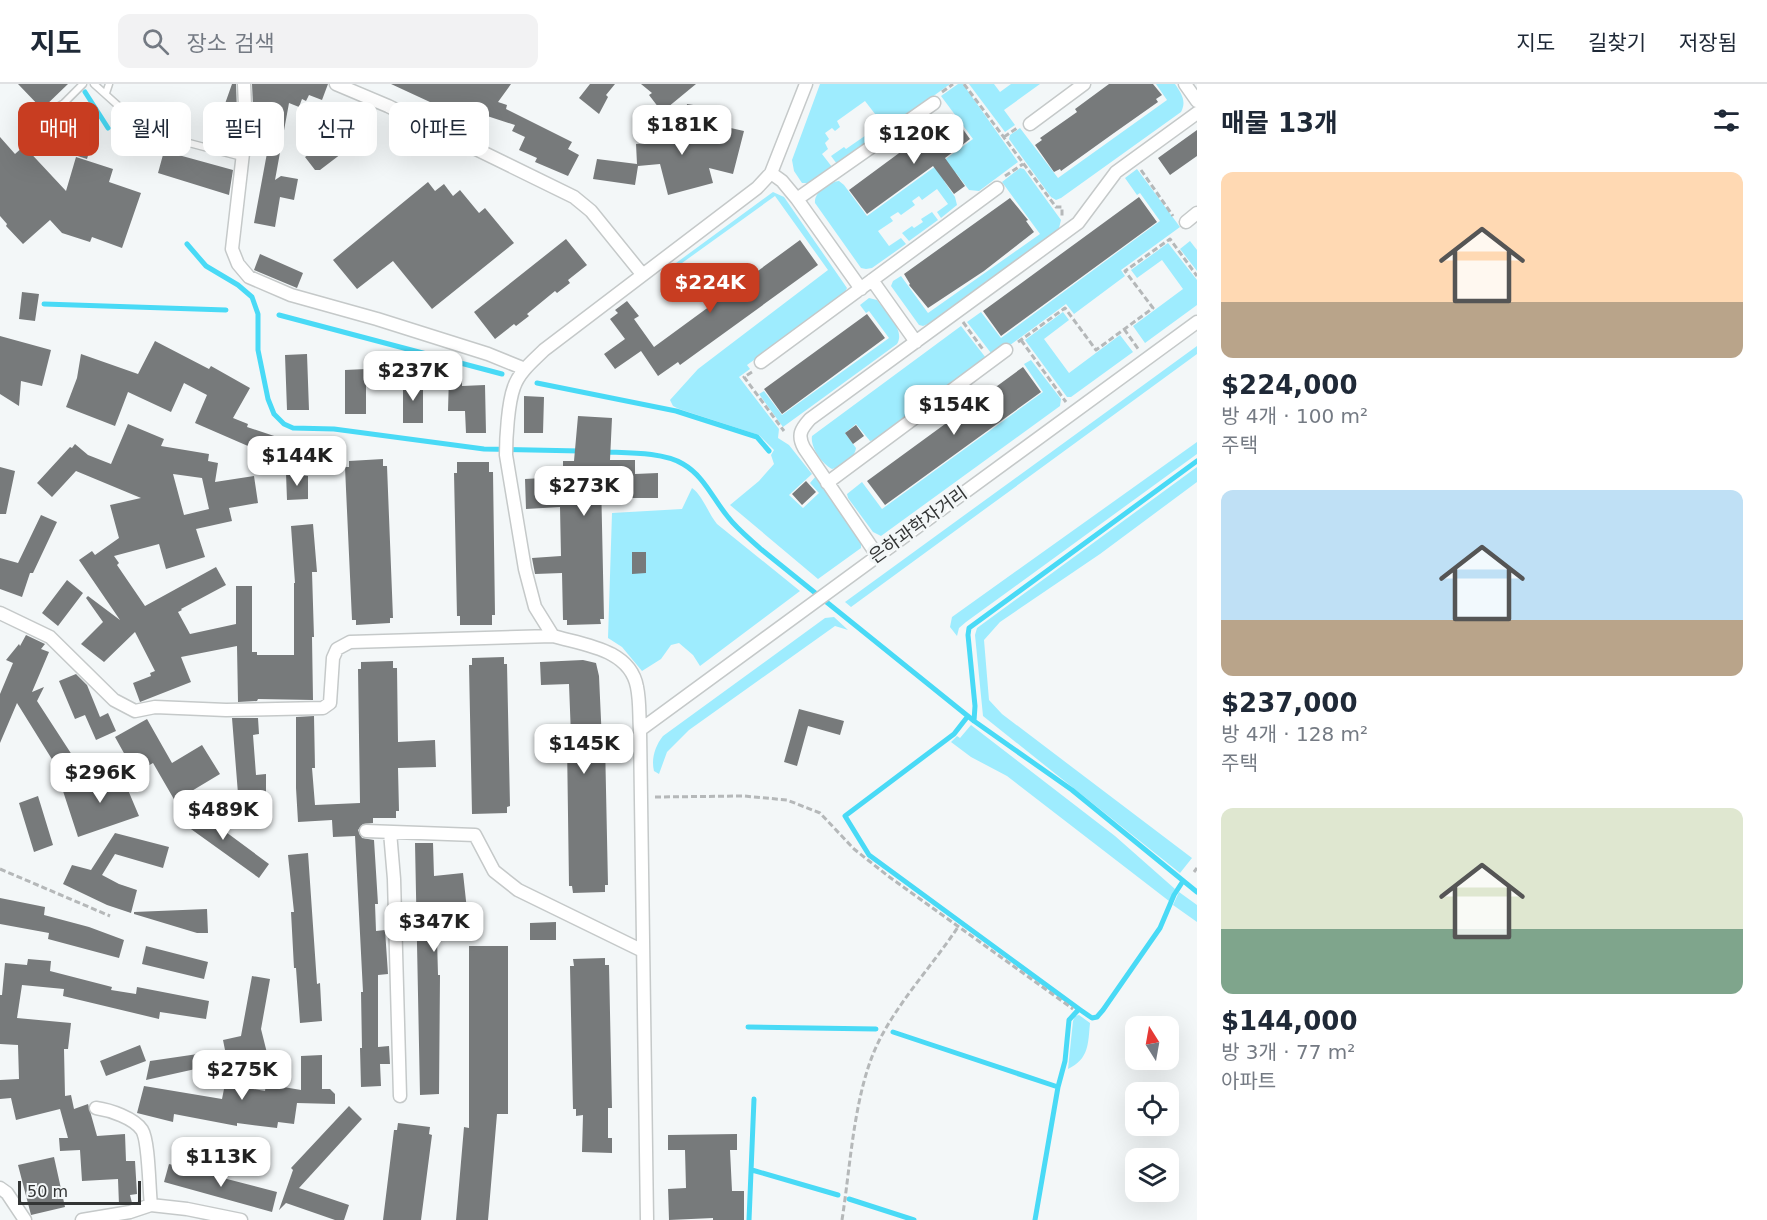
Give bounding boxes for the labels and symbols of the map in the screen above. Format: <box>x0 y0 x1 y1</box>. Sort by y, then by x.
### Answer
pin: $181K <box>640 105 724 156</box>
pin: $120K <box>872 114 956 165</box>
pin: $224K <box>668 263 752 314</box>
pin: $237K <box>371 351 455 402</box>
pin: $154K <box>912 385 996 436</box>
pin: $144K <box>255 436 339 487</box>
pin: $273K <box>542 466 626 517</box>
street label: 은하과학자거리 <box>865 482 971 567</box>
pin: $145K <box>542 724 626 775</box>
pin: $296K <box>58 753 142 804</box>
pin: $489K <box>181 790 265 841</box>
pin: $347K <box>392 902 476 953</box>
north arrow <box>1125 1016 1179 1070</box>
pin: $275K <box>200 1050 284 1101</box>
pin: $113K <box>179 1137 263 1188</box>
scale bar <box>18 1178 141 1206</box>

